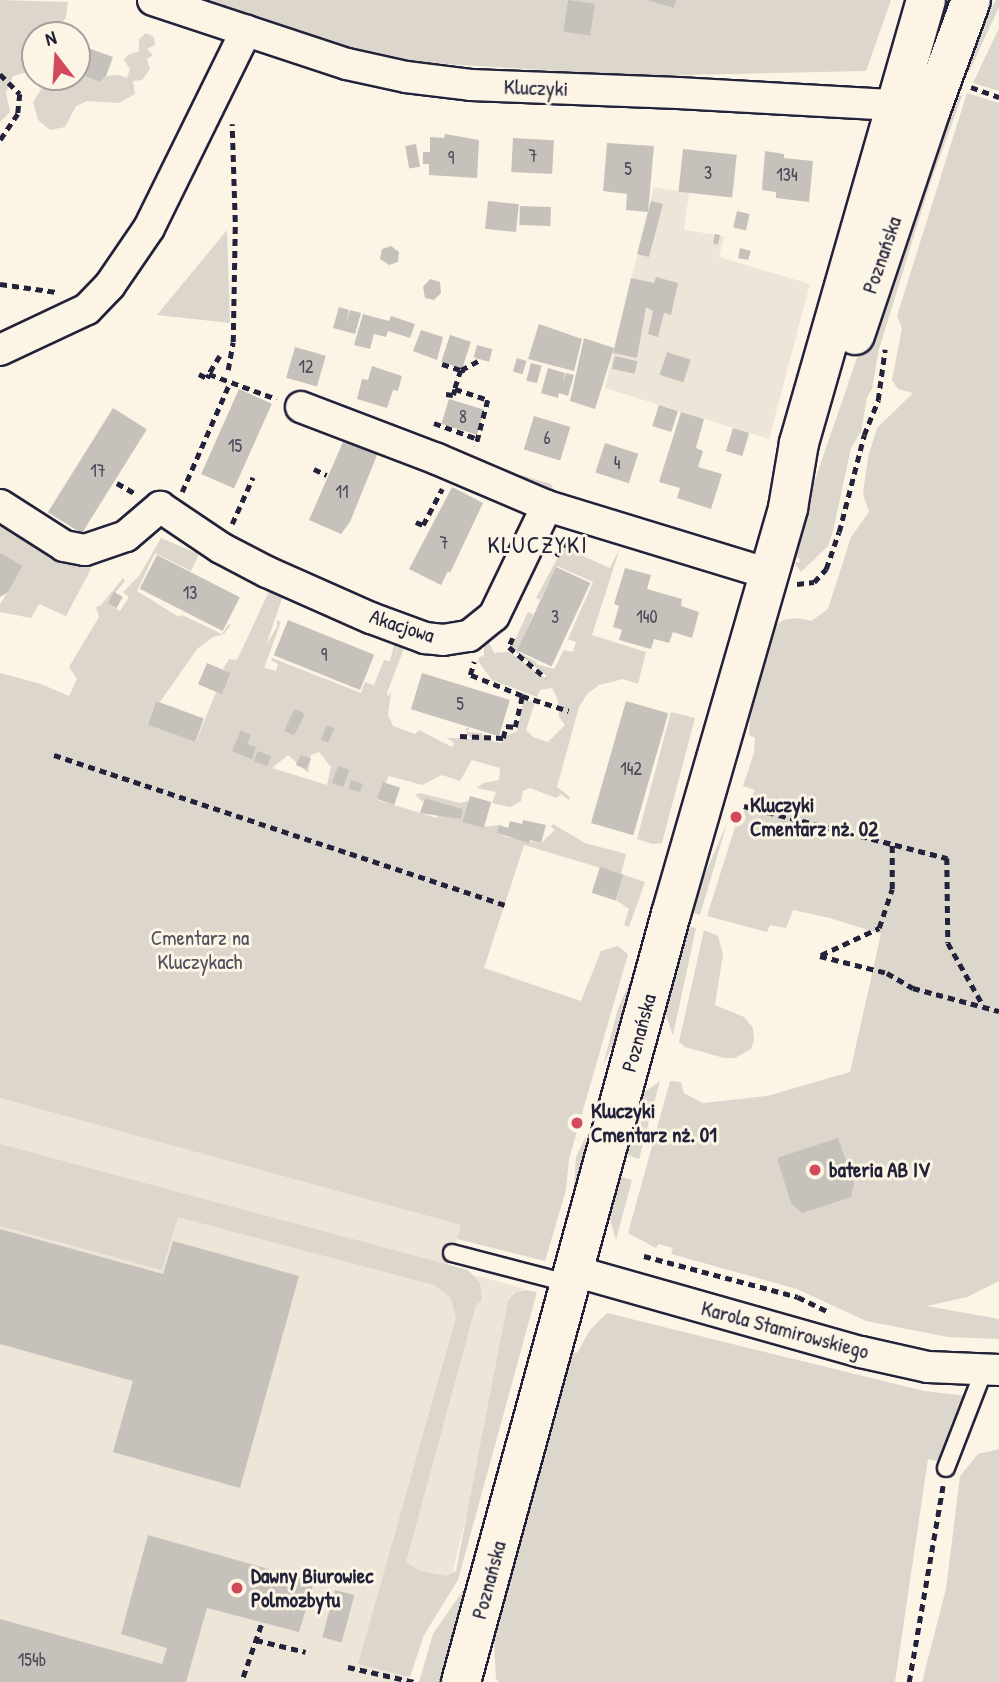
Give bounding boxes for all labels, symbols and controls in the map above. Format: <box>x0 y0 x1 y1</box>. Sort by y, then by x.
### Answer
north arrow <box>21 21 91 91</box>
text: N <box>42 24 59 52</box>
street label: Kluczyki <box>503 74 569 102</box>
house number: 7 <box>529 145 537 167</box>
house number: 9 <box>448 147 454 169</box>
house number: 5 <box>624 158 632 180</box>
house number: 3 <box>704 162 712 184</box>
house number: 134 <box>776 164 798 186</box>
street label: Poznańska <box>857 213 907 297</box>
house number: 12 <box>299 356 313 378</box>
house number: 8 <box>459 406 467 428</box>
house number: 6 <box>543 427 551 449</box>
house number: 15 <box>228 435 242 457</box>
house number: 4 <box>614 452 620 474</box>
house number: 17 <box>90 460 106 482</box>
house number: 11 <box>335 481 349 503</box>
district label: KLUCZYKI <box>488 531 588 559</box>
house number: 7 <box>440 532 448 554</box>
house number: 13 <box>183 582 197 604</box>
street label: Akacjowa <box>366 604 438 648</box>
house number: 3 <box>551 606 559 628</box>
house number: 140 <box>636 606 658 628</box>
house number: 9 <box>321 644 327 666</box>
house number: 5 <box>456 693 464 715</box>
house number: 142 <box>620 758 642 780</box>
place label: Kluczyki Cmentarz nż. 02 <box>750 792 878 842</box>
marker: Kluczyki Cmentarz nż. 02 <box>728 809 744 825</box>
park label: Cmentarz na Kluczykach <box>151 925 249 975</box>
street label: Poznańska <box>617 991 661 1075</box>
place label: Kluczyki Cmentarz nż. 01 <box>591 1098 717 1148</box>
marker: Kluczyki Cmentarz nż. 01 <box>569 1115 585 1131</box>
place label: bateria AB IV <box>829 1157 930 1183</box>
marker: bateria AB IV <box>807 1162 823 1178</box>
street label: Karola Stamirowskiego <box>698 1296 872 1364</box>
street label: Poznańska <box>467 1538 511 1622</box>
place label: Dawny Biurowiec Polmozbytu <box>251 1563 373 1613</box>
marker: Dawny Biurowiec Polmozbytu <box>229 1580 245 1596</box>
house number: 154b <box>18 1649 46 1671</box>

